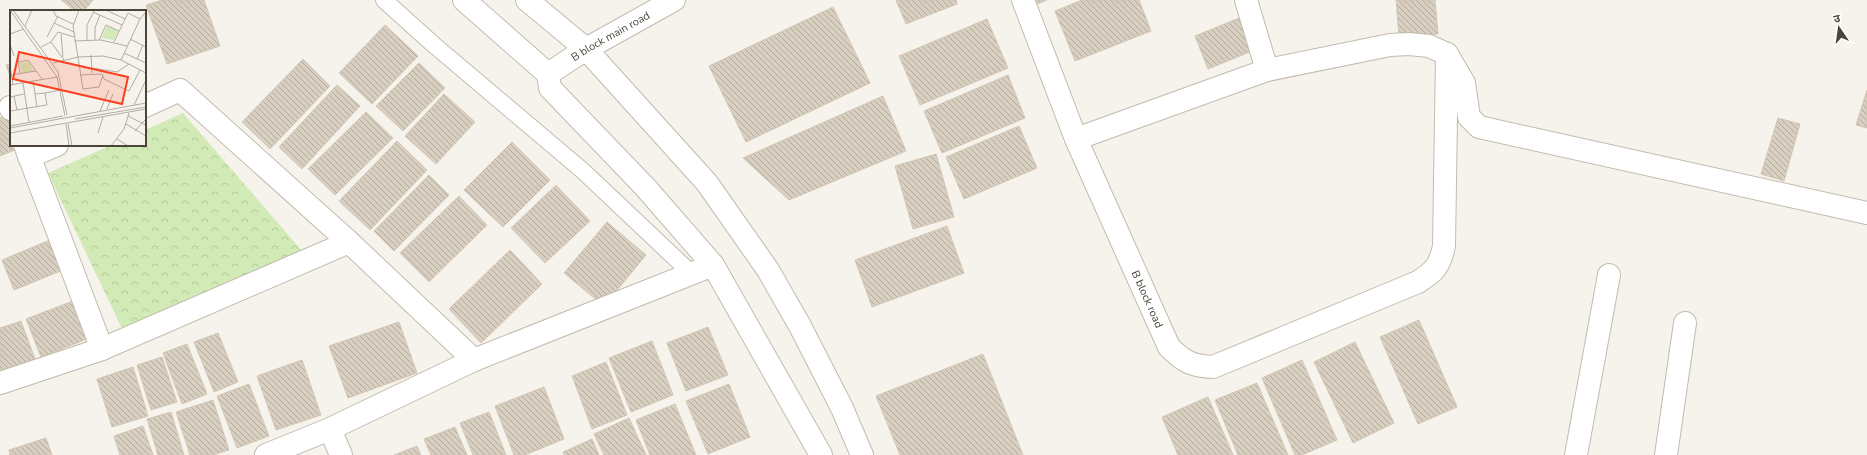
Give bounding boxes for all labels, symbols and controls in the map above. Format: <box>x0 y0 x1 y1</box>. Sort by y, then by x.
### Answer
street label: B block main road <box>568 8 652 64</box>
north arrow <box>1819 8 1859 48</box>
inset map <box>10 10 146 146</box>
text: उ <box>1832 11 1842 27</box>
street label: B block road <box>1128 268 1167 330</box>

